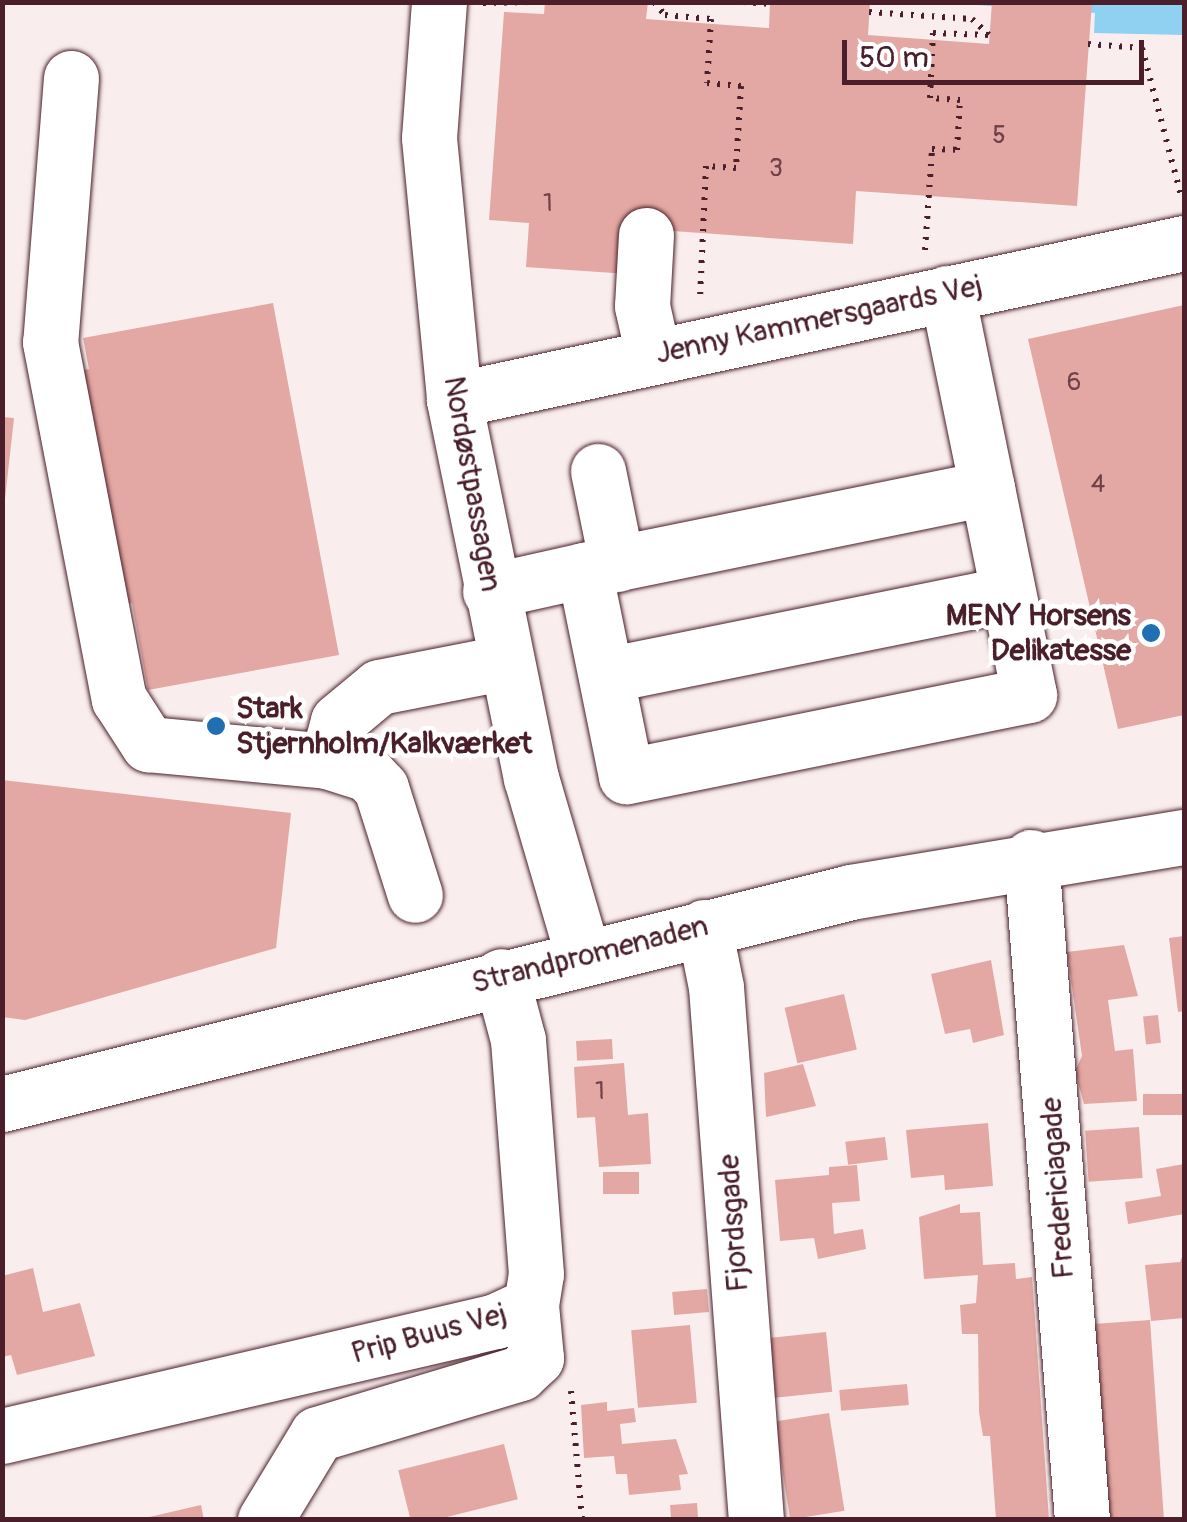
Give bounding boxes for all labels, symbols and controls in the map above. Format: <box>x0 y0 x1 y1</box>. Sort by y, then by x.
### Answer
scale bar <box>847 20 1150 82</box>
text: 50 m <box>859 39 929 76</box>
house number: 5 <box>992 121 1006 151</box>
house number: 3 <box>769 154 783 184</box>
house number: 1 <box>543 189 553 219</box>
street label: Jenny Kammersgaards Vej <box>652 268 986 372</box>
house number: 6 <box>1067 368 1081 398</box>
street label: Nordøstpassagen <box>435 374 509 594</box>
house number: 4 <box>1091 470 1105 500</box>
place label: MENY Horsens Delikatesse <box>946 598 1131 668</box>
marker: MENY Horsens Delikatesse <box>1140 622 1162 644</box>
place label: Stark Stjernholm/Kalkværket <box>236 691 532 762</box>
marker: Stark Stjernholm/Kalkværket <box>205 715 227 737</box>
street label: Strandpromenaden <box>468 908 712 1002</box>
house number: 1 <box>595 1077 605 1107</box>
street label: Fredericiagade <box>1034 1096 1082 1280</box>
street label: Fjordsgade <box>711 1153 757 1293</box>
street label: Prip Buus Vej <box>347 1296 511 1372</box>

